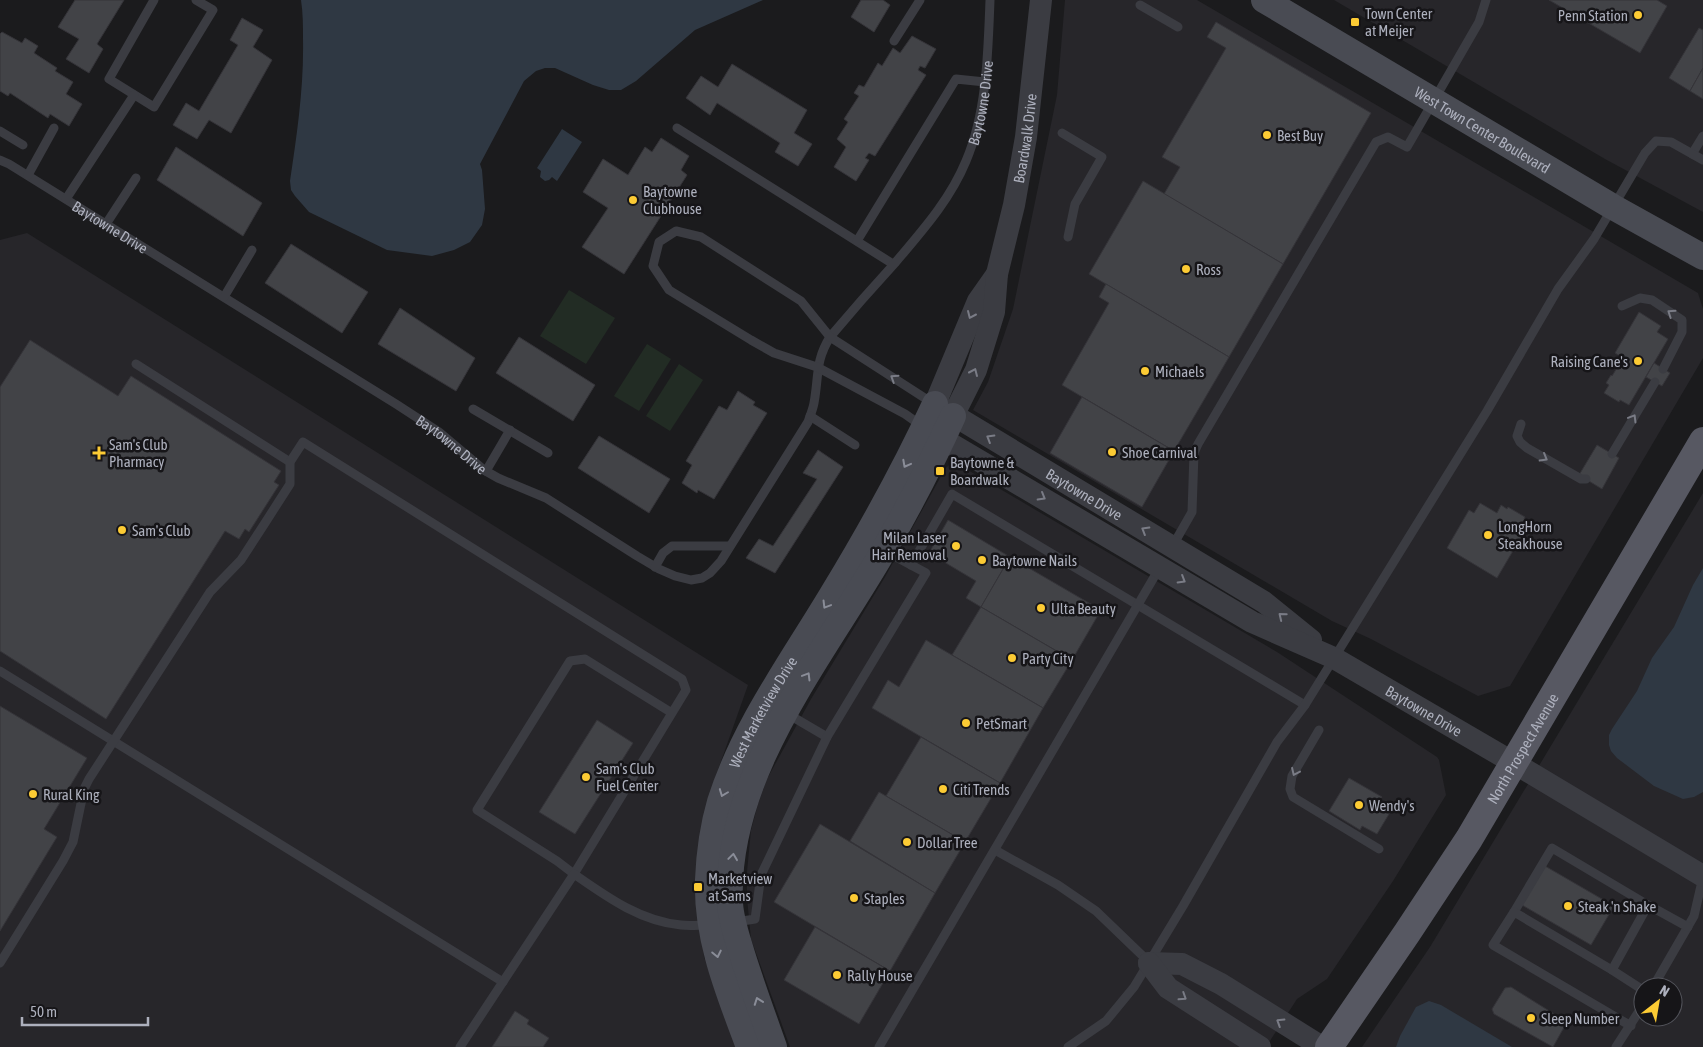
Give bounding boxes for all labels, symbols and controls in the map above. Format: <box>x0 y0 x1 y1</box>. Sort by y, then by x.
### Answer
place label: Town Center at Meijer <box>1365 5 1433 39</box>
place label: Penn Station <box>1558 7 1628 24</box>
marker: Penn Station <box>1632 9 1644 21</box>
marker: Town Center at Meijer <box>1349 16 1361 28</box>
street label: Baytowne Drive <box>964 60 996 147</box>
street label: West Town Center Boulevard <box>1412 83 1553 176</box>
street label: Boardwalk Drive <box>1010 92 1039 184</box>
place label: Best Buy <box>1277 127 1323 144</box>
marker: Best Buy <box>1261 129 1273 141</box>
place label: Baytowne Clubhouse <box>643 183 702 217</box>
marker: Baytowne Clubhouse <box>627 194 639 206</box>
street label: Baytowne Drive <box>69 197 151 257</box>
place label: Ross <box>1196 261 1221 278</box>
marker: Ross <box>1180 263 1192 275</box>
one-way arrow <box>967 310 978 319</box>
one-way arrow <box>1667 310 1677 319</box>
place label: Raising Cane's <box>1550 353 1628 370</box>
marker: Raising Cane's <box>1632 355 1644 367</box>
place label: Michaels <box>1155 363 1204 380</box>
marker: Michaels <box>1139 365 1151 377</box>
one-way arrow <box>968 368 979 377</box>
one-way arrow <box>890 375 899 385</box>
street label: Baytowne Drive <box>413 411 491 478</box>
one-way arrow <box>1627 414 1637 423</box>
one-way arrow <box>986 434 995 444</box>
place label: Sam's Club Pharmacy <box>109 436 168 470</box>
place label: Shoe Carnival <box>1122 444 1197 461</box>
marker: Shoe Carnival <box>1106 446 1118 458</box>
marker: Sam's Club Pharmacy <box>93 447 105 459</box>
one-way arrow <box>1538 451 1547 461</box>
place label: Baytowne & Boardwalk <box>950 454 1014 488</box>
one-way arrow <box>902 458 912 467</box>
marker: Baytowne & Boardwalk <box>934 465 946 477</box>
street label: Baytowne Drive <box>1043 465 1126 523</box>
one-way arrow <box>1036 491 1045 501</box>
place label: LongHorn Steakhouse <box>1498 518 1563 552</box>
place label: Sam's Club <box>132 522 191 539</box>
marker: Sam's Club <box>116 524 128 536</box>
one-way arrow <box>1141 526 1150 536</box>
place label: Milan Laser Hair Removal <box>871 529 947 563</box>
marker: LongHorn Steakhouse <box>1482 529 1494 541</box>
marker: Milan Laser Hair Removal <box>950 540 962 552</box>
place label: Baytowne Nails <box>992 552 1077 569</box>
marker: Baytowne Nails <box>976 554 988 566</box>
one-way arrow <box>1176 573 1185 583</box>
one-way arrow <box>822 600 832 609</box>
place label: Ulta Beauty <box>1051 600 1116 617</box>
marker: Ulta Beauty <box>1035 602 1047 614</box>
one-way arrow <box>1279 613 1288 622</box>
place label: Party City <box>1022 650 1074 667</box>
marker: Party City <box>1006 652 1018 664</box>
street label: West Marketview Drive <box>725 653 800 770</box>
one-way arrow <box>801 672 811 681</box>
street label: Baytowne Drive <box>1383 682 1465 740</box>
street label: North Prospect Avenue <box>1483 690 1562 807</box>
place label: PetSmart <box>976 715 1027 732</box>
marker: PetSmart <box>960 717 972 729</box>
place label: Sam's Club Fuel Center <box>596 760 659 794</box>
one-way arrow <box>1291 767 1302 776</box>
marker: Sam's Club Fuel Center <box>580 771 592 783</box>
place label: Citi Trends <box>953 781 1010 798</box>
marker: Citi Trends <box>937 783 949 795</box>
place label: Rural King <box>43 786 100 803</box>
marker: Rural King <box>27 788 39 800</box>
one-way arrow <box>719 789 729 797</box>
place label: Wendy's <box>1369 797 1415 814</box>
marker: Wendy's <box>1353 799 1365 811</box>
place label: Dollar Tree <box>917 834 978 851</box>
marker: Dollar Tree <box>901 836 913 848</box>
one-way arrow <box>728 853 738 861</box>
place label: Marketview at Sams <box>708 870 772 904</box>
marker: Marketview at Sams <box>692 881 704 893</box>
place label: Staples <box>864 890 905 907</box>
marker: Staples <box>848 892 860 904</box>
place label: Steak 'n Shake <box>1578 898 1657 915</box>
marker: Steak 'n Shake <box>1562 900 1574 912</box>
one-way arrow <box>711 949 721 958</box>
place label: Rally House <box>847 967 913 984</box>
marker: Rally House <box>831 969 843 981</box>
north arrow <box>1633 977 1683 1027</box>
text: N <box>1657 982 1672 1000</box>
one-way arrow <box>1177 991 1186 1000</box>
scale bar <box>22 994 149 1026</box>
one-way arrow <box>754 997 764 1006</box>
text: 50 m <box>30 1003 57 1020</box>
place label: Sleep Number <box>1541 1010 1620 1027</box>
marker: Sleep Number <box>1525 1012 1537 1024</box>
one-way arrow <box>1277 1019 1286 1028</box>

